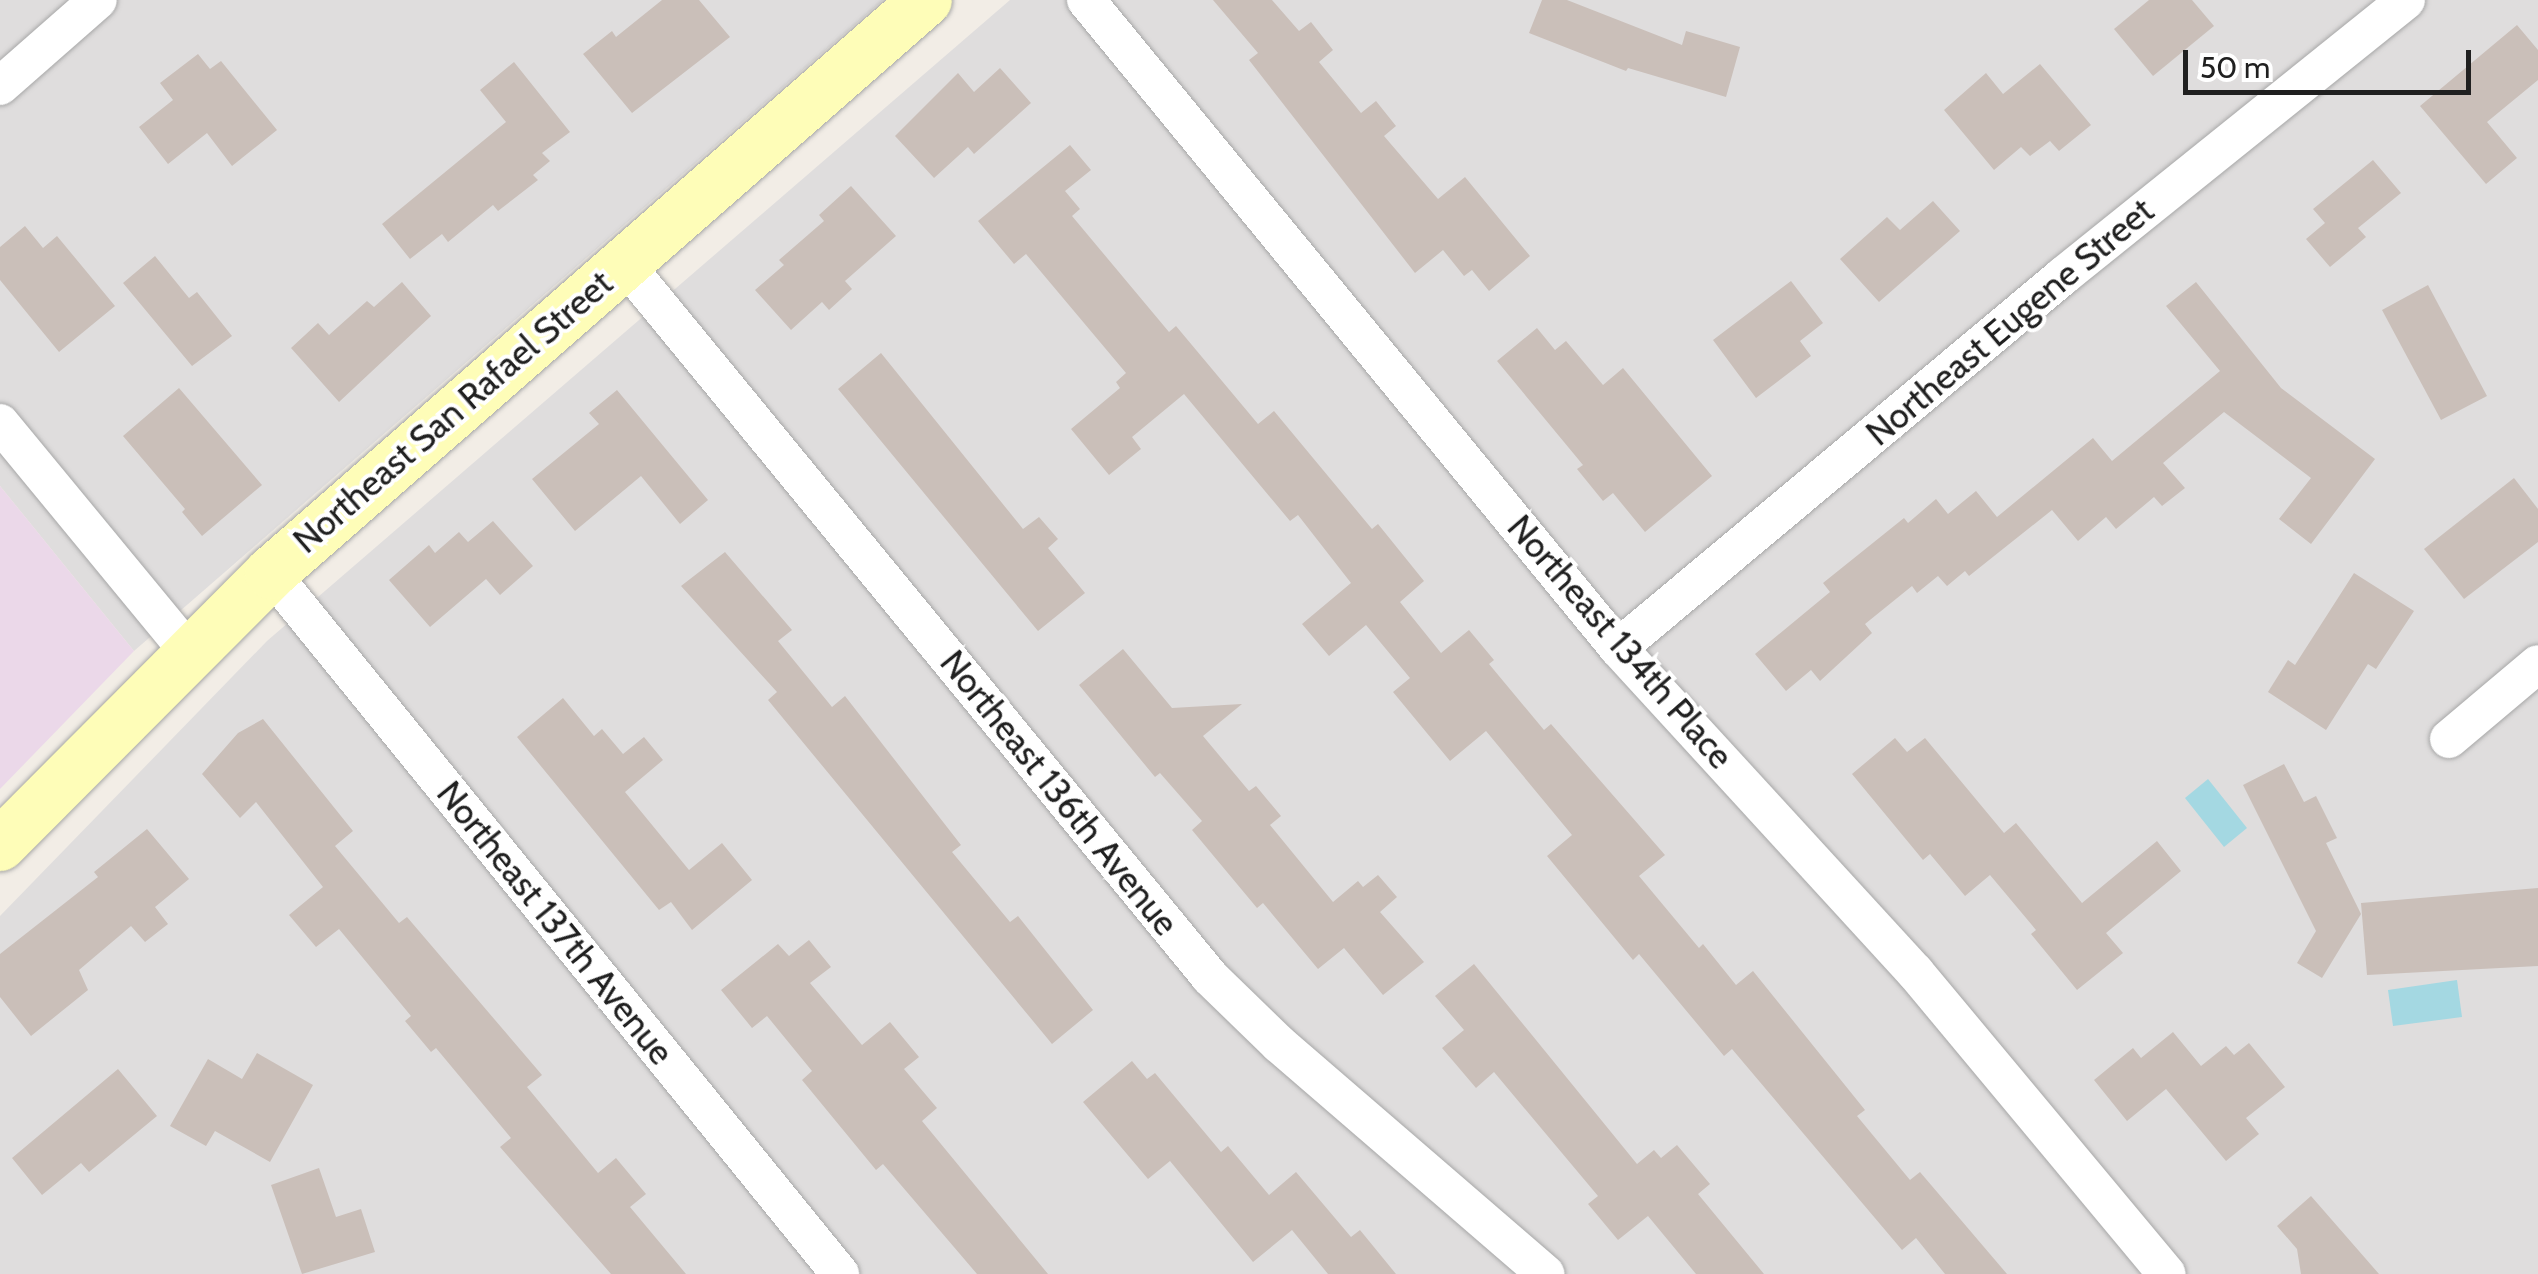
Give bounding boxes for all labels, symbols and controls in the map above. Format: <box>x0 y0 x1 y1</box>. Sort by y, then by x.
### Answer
scale bar <box>2188 30 2476 92</box>
text: 50 m <box>2200 49 2270 86</box>
street label: Northeast Eugene Street <box>1858 190 2162 454</box>
street label: Northeast San Rafael Street <box>285 262 621 562</box>
street label: Northeast 134th Place <box>1499 507 1741 777</box>
street label: Northeast 136th Avenue <box>931 642 1187 944</box>
street label: Northeast 137th Avenue <box>428 773 682 1073</box>

